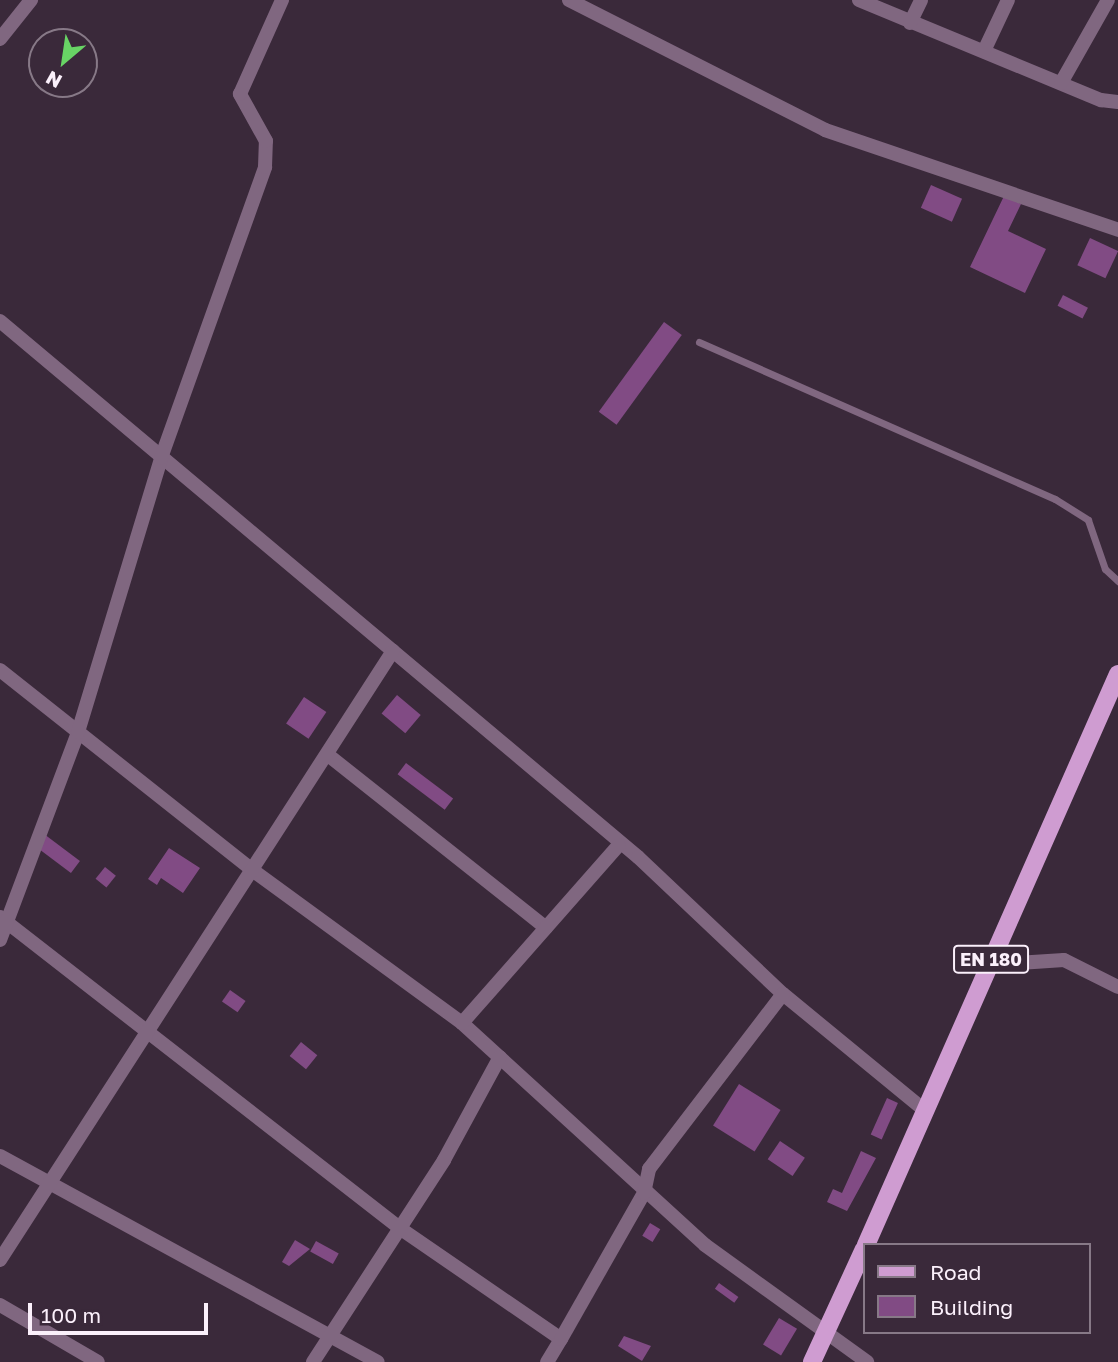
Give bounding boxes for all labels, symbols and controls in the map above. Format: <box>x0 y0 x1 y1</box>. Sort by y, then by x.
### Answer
north arrow <box>28 28 98 98</box>
text: N <box>42 66 65 94</box>
road number: EN 180 <box>953 944 1030 974</box>
legend <box>862 1243 1090 1334</box>
text: Road <box>930 1259 981 1285</box>
scale bar <box>32 1288 212 1332</box>
text: Building <box>930 1294 1013 1320</box>
text: 100 m <box>41 1302 101 1328</box>

